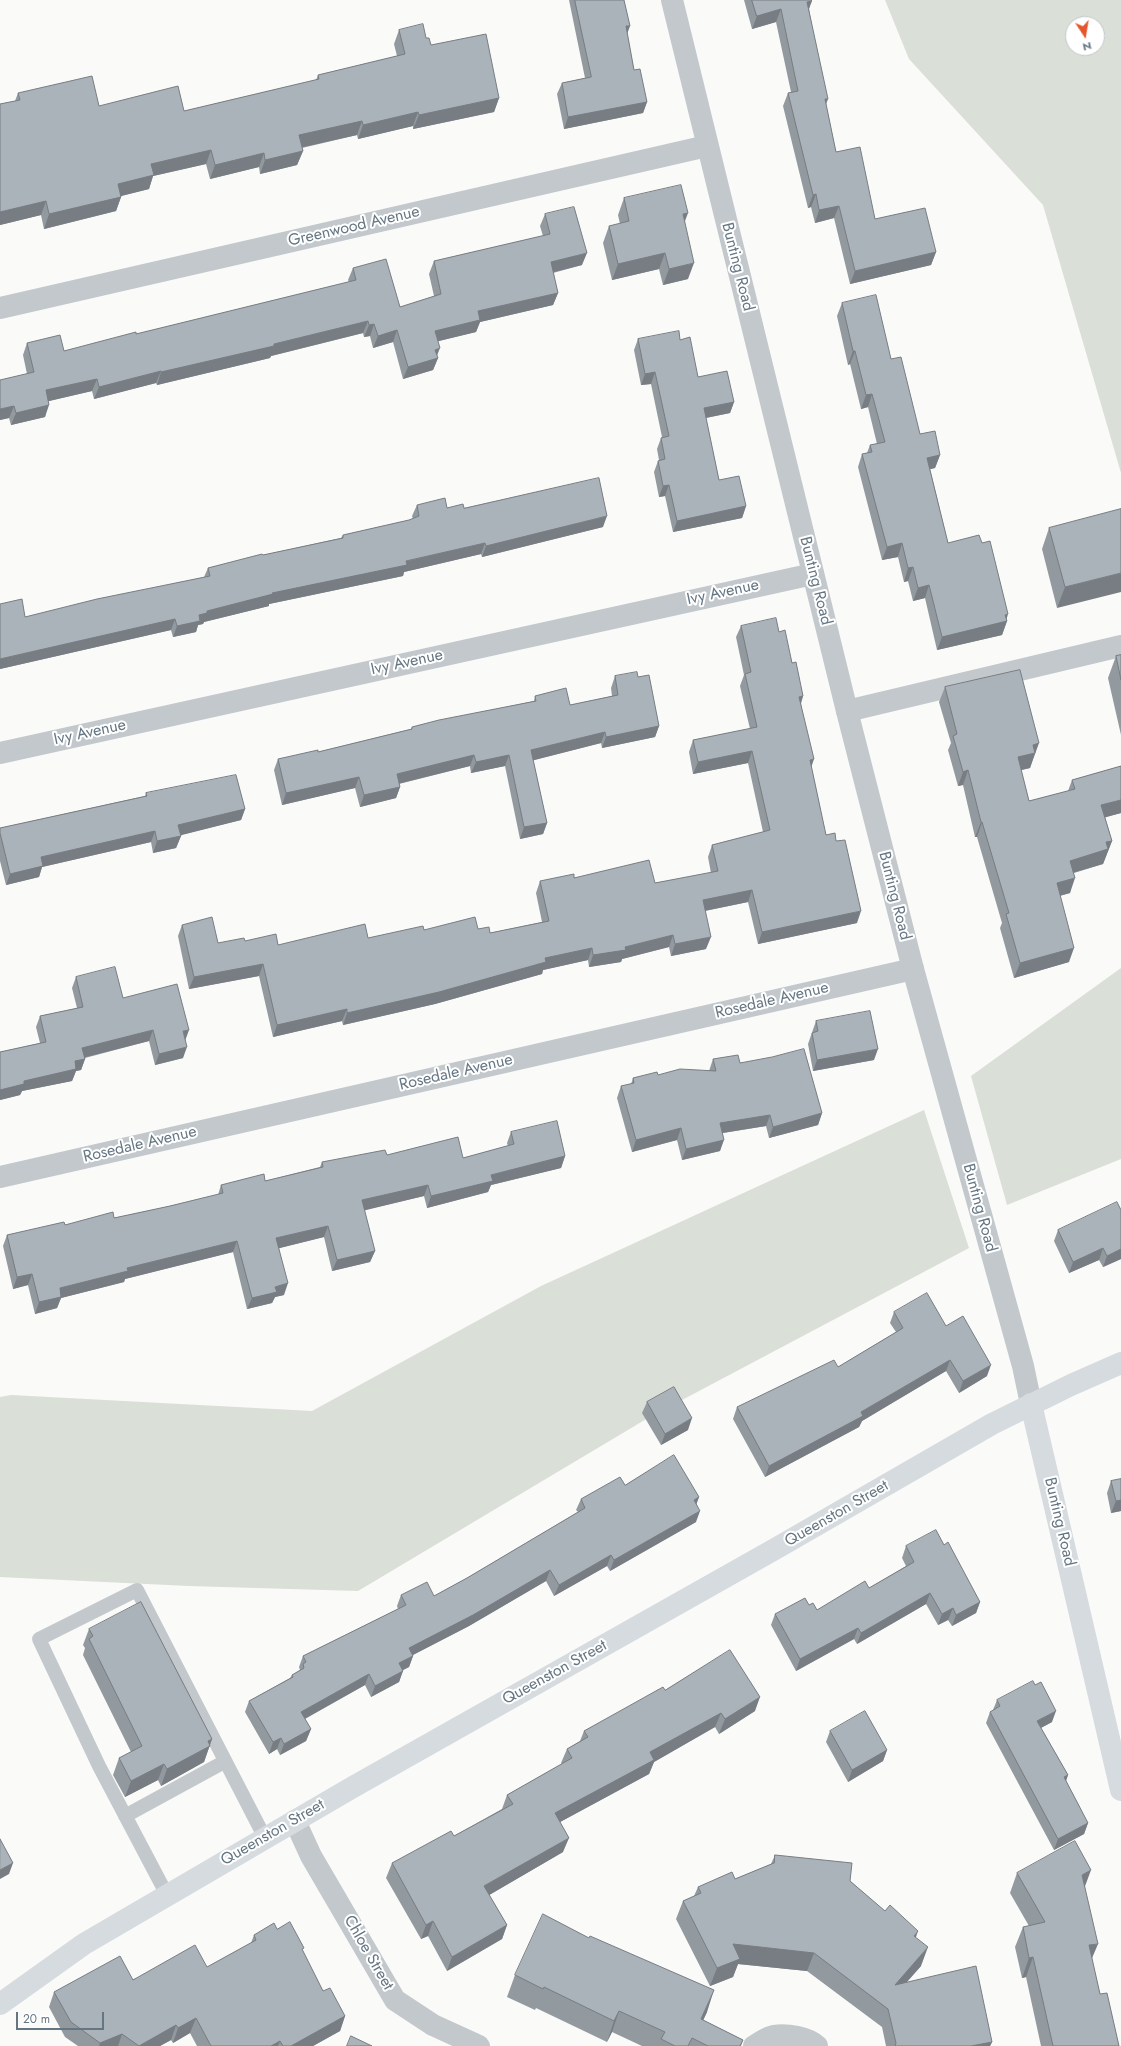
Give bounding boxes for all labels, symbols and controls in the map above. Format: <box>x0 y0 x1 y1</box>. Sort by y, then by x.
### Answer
north arrow <box>1065 16 1105 56</box>
text: N <box>1081 38 1093 55</box>
street label: Greenwood Avenue <box>286 203 422 251</box>
street label: Bunting Road <box>717 221 757 313</box>
street label: Bunting Road <box>795 535 835 627</box>
street label: Ivy Avenue <box>685 576 761 610</box>
street label: Ivy Avenue <box>369 646 445 680</box>
street label: Ivy Avenue <box>52 716 128 750</box>
street label: Bunting Road <box>874 850 914 942</box>
street label: Rosedale Avenue <box>713 979 831 1023</box>
street label: Rosedale Avenue <box>397 1051 515 1095</box>
street label: Rosedale Avenue <box>81 1123 199 1167</box>
street label: Bunting Road <box>958 1162 1000 1254</box>
street label: Bunting Road <box>1039 1476 1079 1568</box>
street label: Queenston Street <box>782 1477 892 1551</box>
street label: Queenston Street <box>499 1636 611 1710</box>
street label: Queenston Street <box>218 1796 328 1870</box>
street label: Chloe Street <box>339 1912 397 1994</box>
scale bar <box>18 2004 106 2030</box>
text: 20 m <box>23 2010 50 2028</box>

